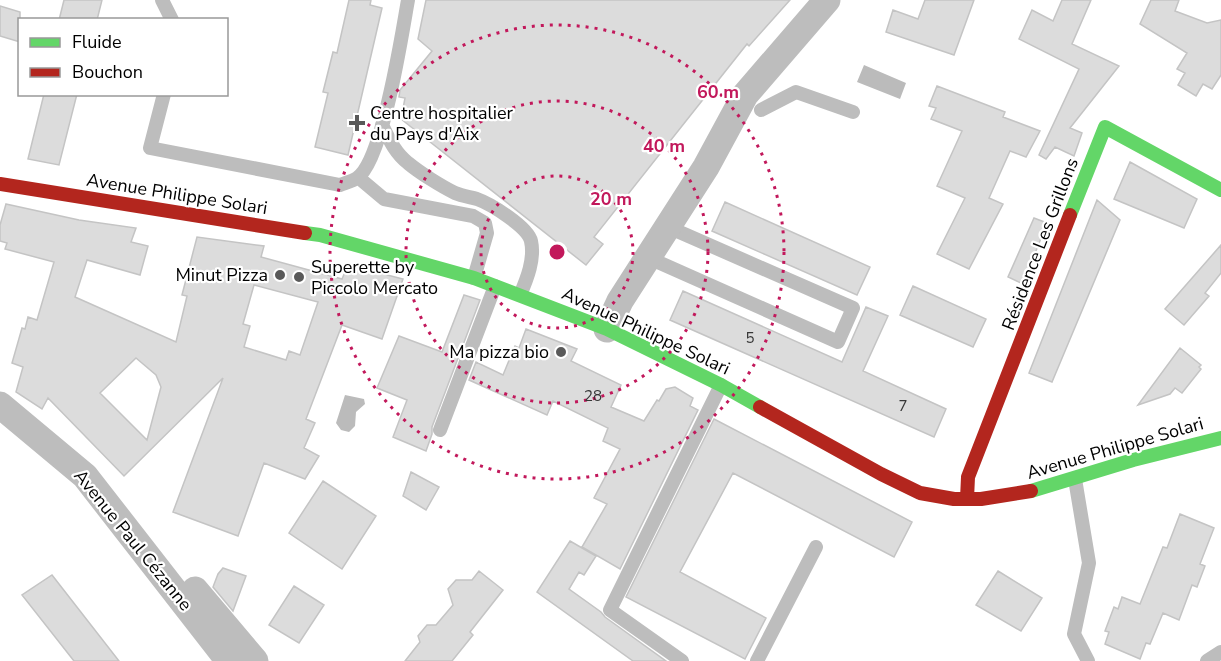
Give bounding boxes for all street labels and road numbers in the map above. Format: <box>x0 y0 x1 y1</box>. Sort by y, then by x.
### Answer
street label: Résidence Les Grillons <box>996 154 1084 334</box>
street label: Avenue Philippe Solari <box>85 168 269 220</box>
street label: Avenue Philippe Solari <box>558 281 734 381</box>
street label: Avenue Philippe Solari <box>1024 411 1206 485</box>
street label: Avenue Paul Cézanne <box>69 464 197 616</box>

